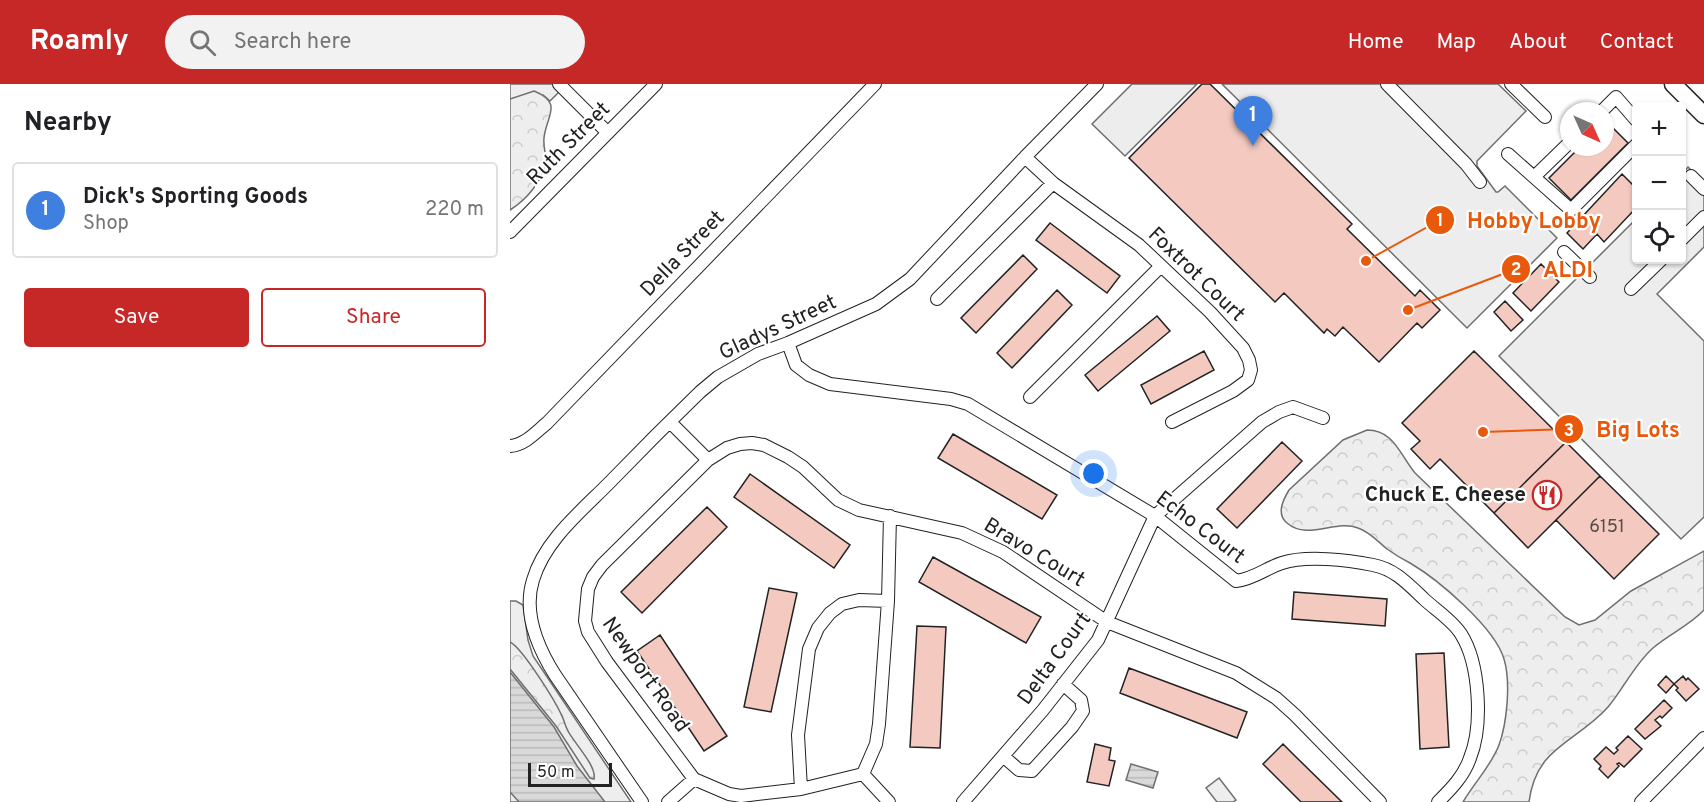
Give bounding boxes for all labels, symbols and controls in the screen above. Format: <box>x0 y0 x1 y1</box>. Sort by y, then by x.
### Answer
search box <box>165 15 585 69</box>
text: Roamly <box>30 24 129 60</box>
icon: search <box>186 26 219 59</box>
text: Search here <box>234 29 351 56</box>
text: Home <box>1348 29 1404 56</box>
text: Map <box>1437 29 1476 56</box>
text: About <box>1509 29 1567 56</box>
text: Contact <box>1600 29 1674 56</box>
street label: Ruth Street <box>521 96 617 192</box>
pin: 1 <box>1234 97 1272 146</box>
north arrow <box>1560 102 1614 156</box>
map controls <box>1632 102 1686 264</box>
button: + <box>1632 102 1686 156</box>
text: Nearby <box>24 107 112 140</box>
button: − <box>1632 156 1686 210</box>
text: Dick's Sporting Goods <box>83 184 308 211</box>
text: 1 <box>42 197 50 223</box>
text: 220 m <box>425 197 484 223</box>
callout: Hobby Lobby <box>1425 200 1613 240</box>
street label: Della Street <box>635 205 731 303</box>
text: Hobby Lobby <box>1467 209 1601 236</box>
text: 1 <box>1436 210 1444 233</box>
button: locate <box>1632 210 1686 264</box>
text: Shop <box>83 211 129 237</box>
street label: Foxtrot Court <box>1142 222 1250 328</box>
callout: ALDI <box>1501 249 1605 289</box>
text: ALDI <box>1543 258 1593 285</box>
text: 2 <box>1510 259 1522 282</box>
button: Save <box>24 288 249 347</box>
button: Share <box>261 288 486 347</box>
street label: Gladys Street <box>715 289 841 367</box>
callout: Big Lots <box>1554 409 1692 449</box>
text: Big Lots <box>1596 418 1680 445</box>
text: 3 <box>1564 420 1574 443</box>
your location <box>1079 459 1108 488</box>
restaurant icon: Chuck E. Cheese <box>1531 479 1563 511</box>
place label: Chuck E. Cheese <box>1365 482 1526 509</box>
street label: Echo Court <box>1150 486 1250 570</box>
street label: Bravo Court <box>978 512 1090 594</box>
house number: 6151 <box>1589 516 1625 539</box>
street label: Delta Court <box>1012 607 1098 711</box>
street label: Newport Road <box>595 612 695 738</box>
scale bar <box>528 760 612 788</box>
text: 50 m <box>537 763 575 783</box>

